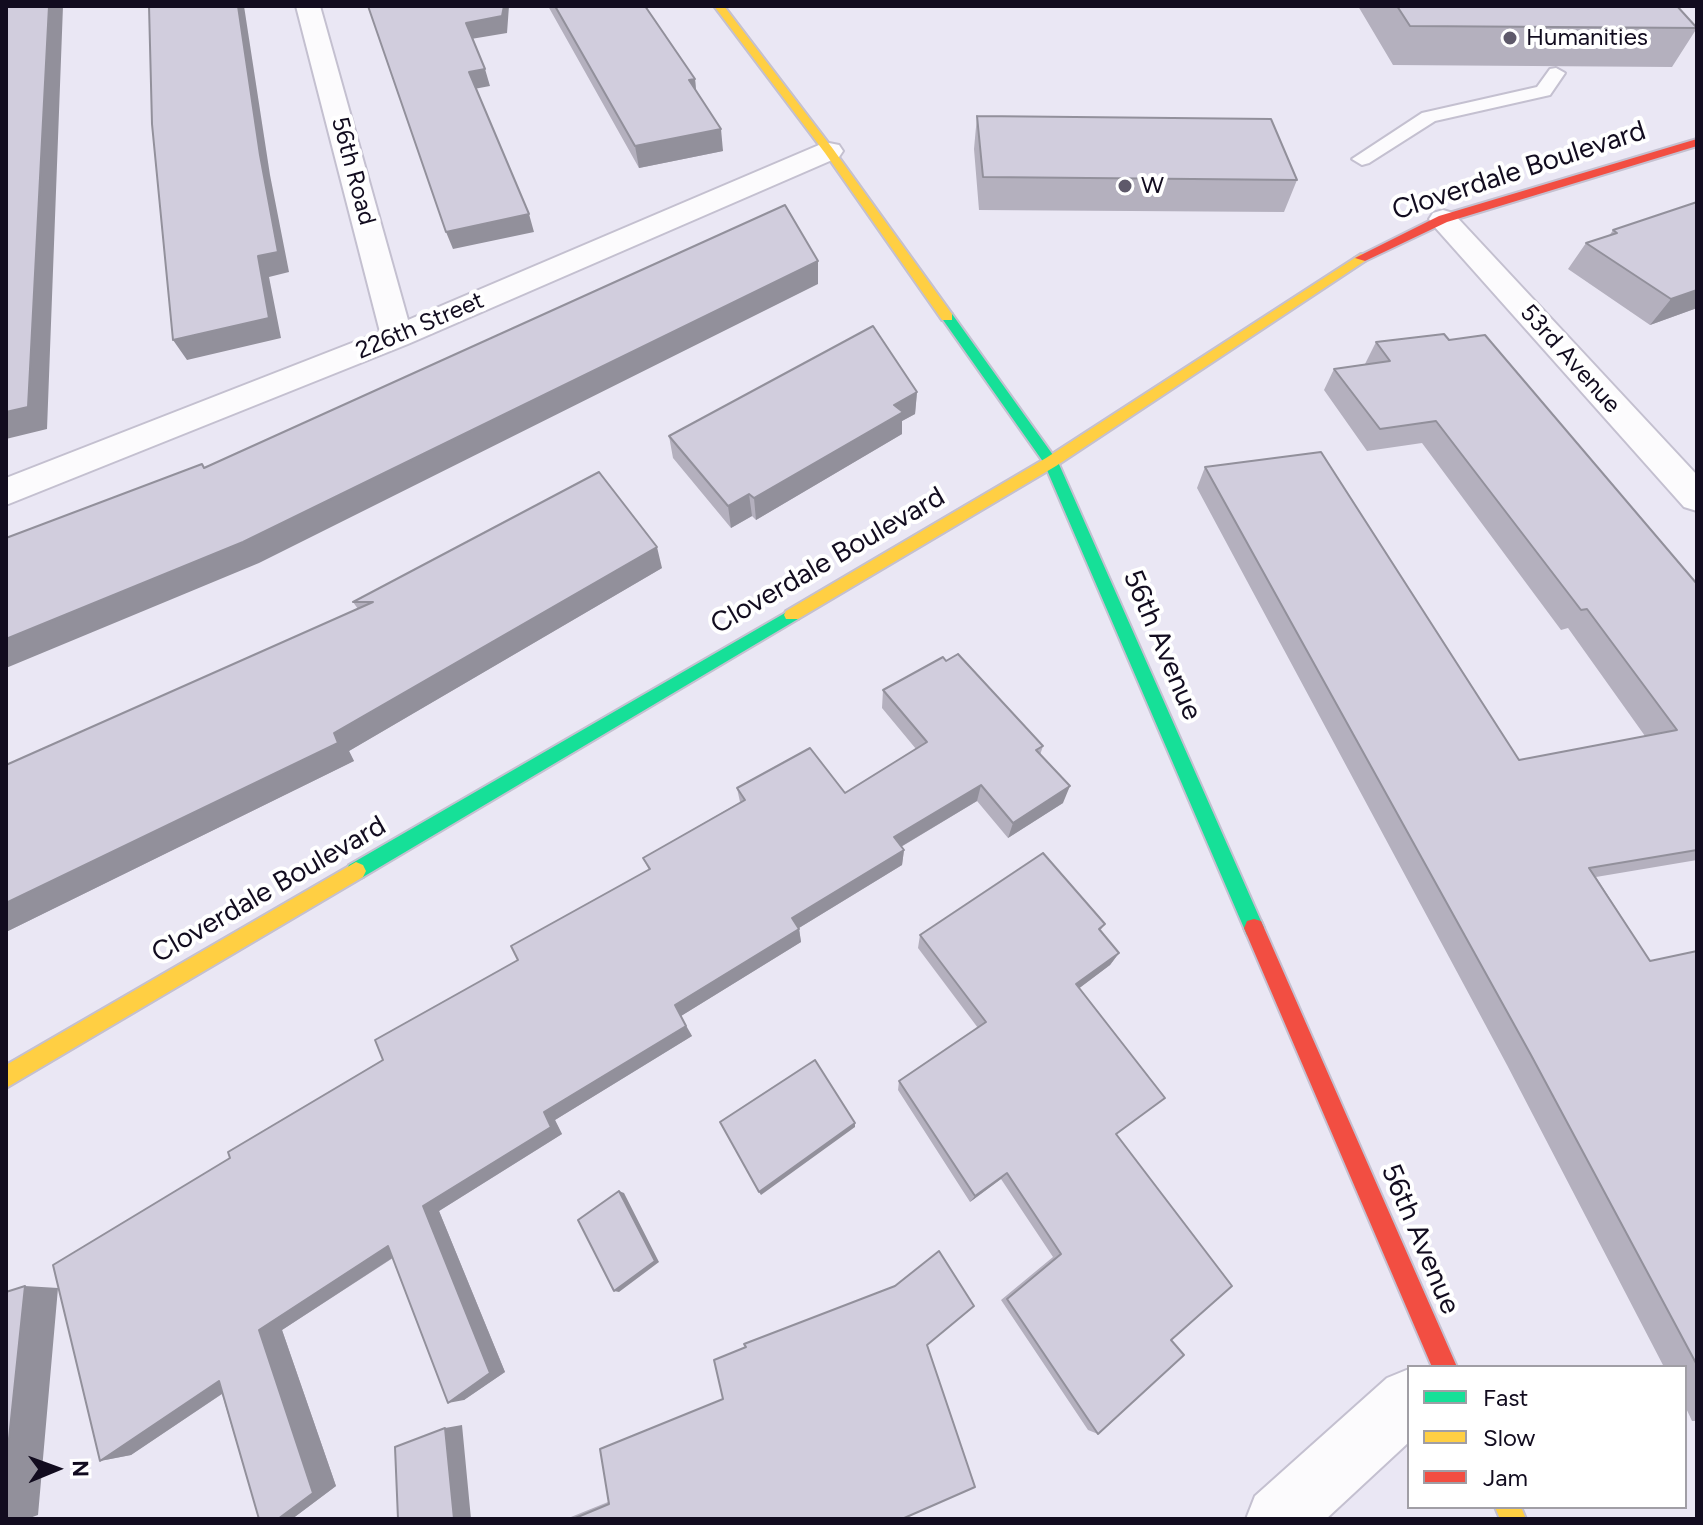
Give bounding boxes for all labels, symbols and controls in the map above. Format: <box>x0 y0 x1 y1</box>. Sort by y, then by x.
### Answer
place label: Humanities <box>1526 24 1648 52</box>
marker: Humanities <box>1501 29 1519 47</box>
street label: 56th Road <box>325 114 381 228</box>
street label: Cloverdale Boulevard <box>1388 114 1650 228</box>
place label: W <box>1141 172 1164 200</box>
marker: W <box>1116 177 1134 195</box>
street label: 226th Street <box>352 286 488 366</box>
street label: 53rd Avenue <box>1514 299 1626 419</box>
street label: Cloverdale Boulevard <box>705 480 951 642</box>
street label: 56th Avenue <box>1115 565 1209 725</box>
street label: Cloverdale Boulevard <box>146 809 392 971</box>
street label: 56th Avenue <box>1373 1159 1467 1319</box>
legend <box>1407 1365 1687 1509</box>
text: Fast <box>1483 1383 1528 1412</box>
text: Slow <box>1483 1423 1535 1452</box>
north arrow <box>16 1429 96 1509</box>
text: N <box>67 1460 94 1477</box>
text: Jam <box>1483 1463 1528 1492</box>

